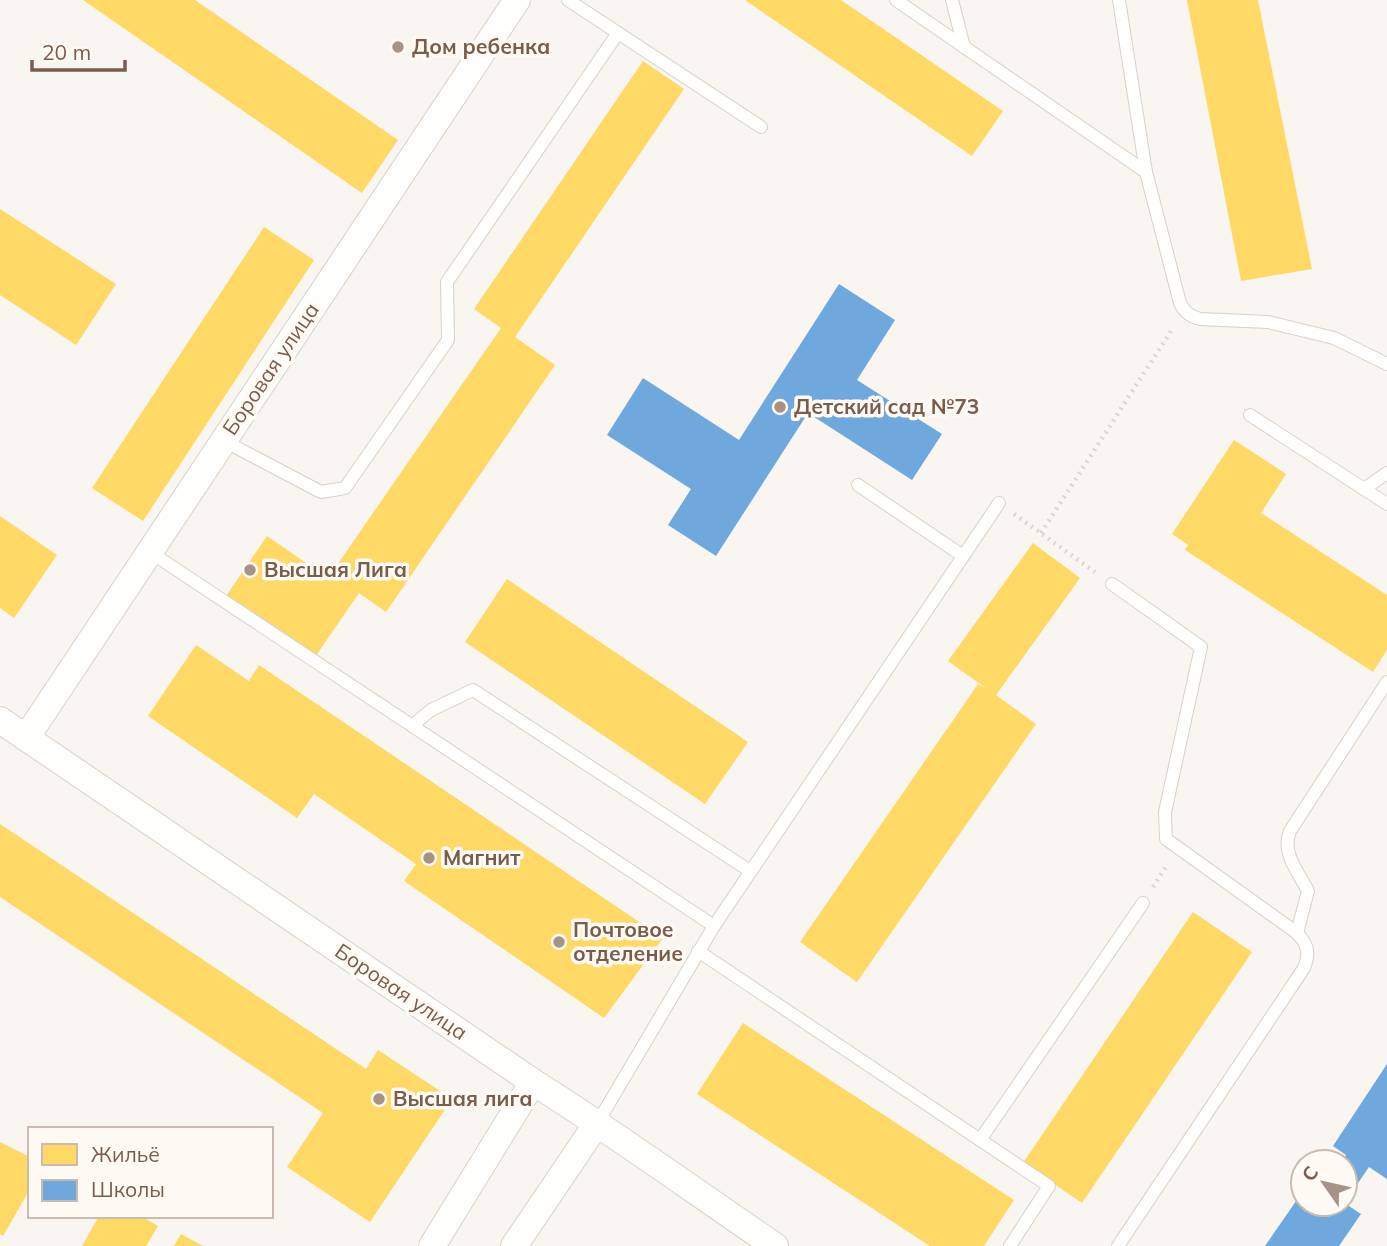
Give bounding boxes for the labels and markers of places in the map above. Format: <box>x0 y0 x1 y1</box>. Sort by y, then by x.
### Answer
place label: Дом ребенка <box>412 33 550 59</box>
marker: Дом ребенка <box>390 39 406 55</box>
place label: Детский сад №73 <box>794 393 979 419</box>
marker: Детский сад №73 <box>772 399 788 415</box>
place label: Высшая Лига <box>264 556 407 582</box>
marker: Высшая Лига <box>242 562 258 578</box>
place label: Магнит <box>443 844 521 870</box>
marker: Магнит <box>421 850 437 866</box>
place label: Почтовое отделение <box>573 916 683 966</box>
marker: Почтовое отделение <box>551 934 567 950</box>
place label: Высшая лига <box>393 1085 533 1111</box>
marker: Высшая лига <box>371 1091 387 1107</box>

